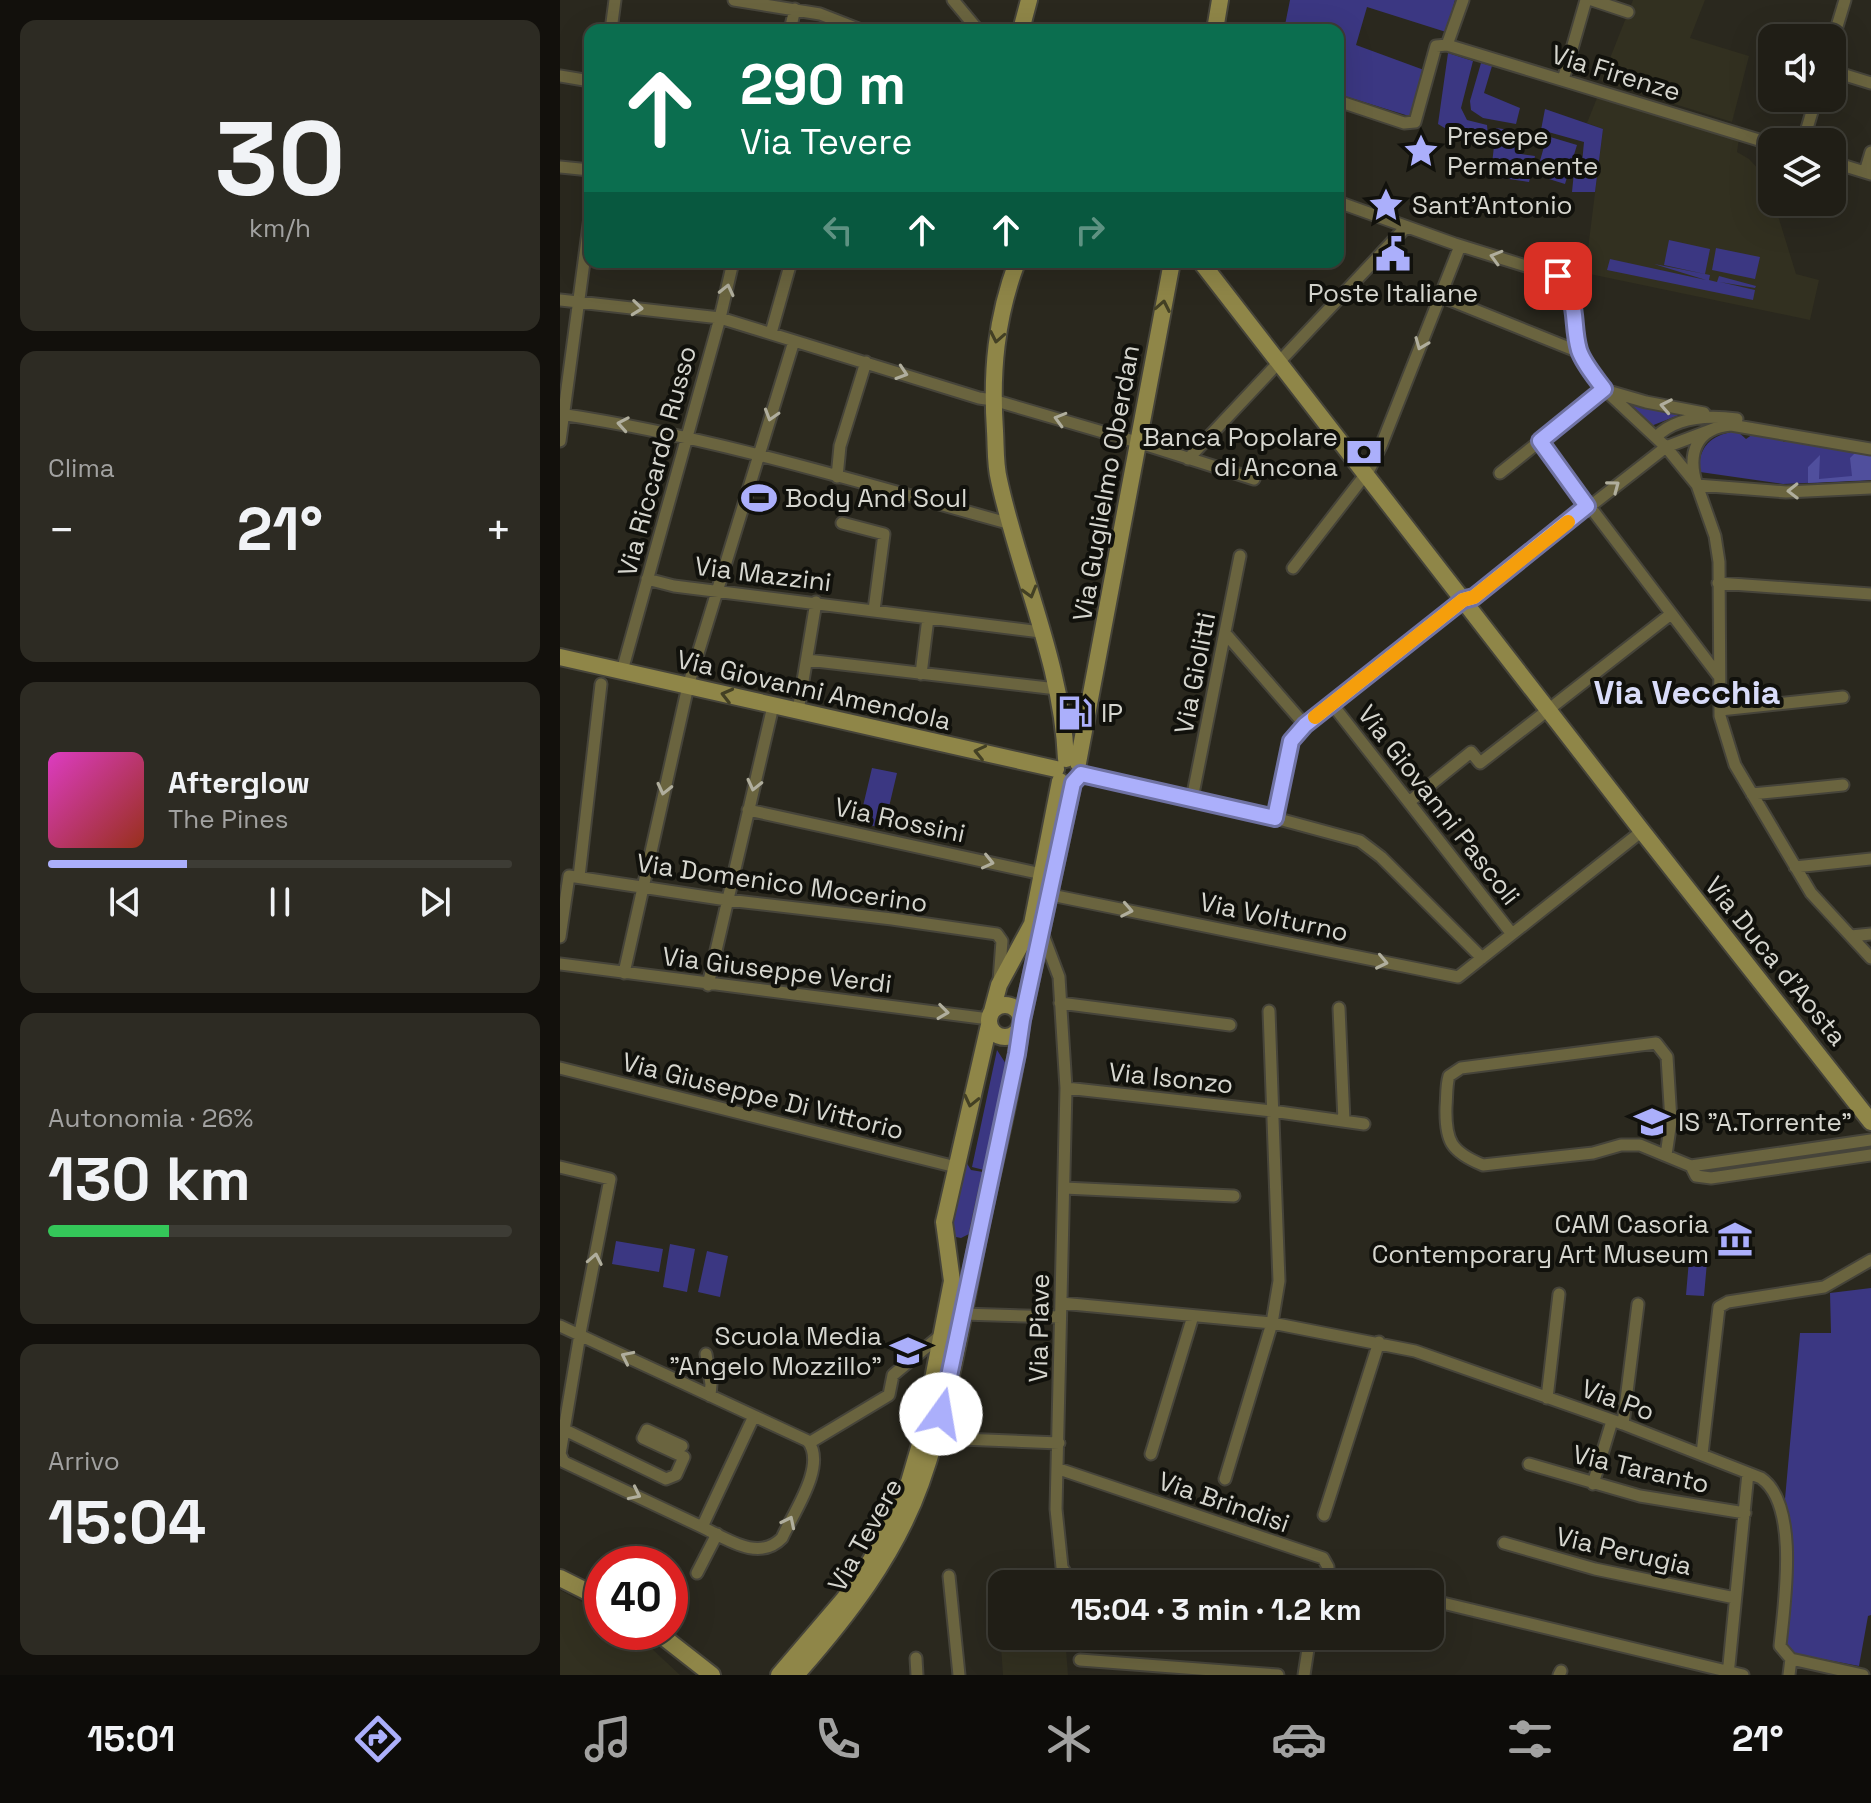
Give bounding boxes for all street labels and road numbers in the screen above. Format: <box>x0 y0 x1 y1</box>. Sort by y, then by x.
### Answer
street label: Via Firenze <box>1547 37 1685 109</box>
street label: Via Riccardo Russo <box>610 342 704 580</box>
street label: Via Guglielmo Oberdan <box>1065 342 1147 624</box>
street label: Via Mazzini <box>693 549 833 599</box>
street label: Via Giolitti <box>1167 609 1223 737</box>
street label: Via Giovanni Amendola <box>674 642 955 738</box>
street label: Via Giovanni Pascoli <box>1350 698 1528 912</box>
street label: Via Rossini <box>832 790 968 850</box>
street label: Via Domenico Mocerino <box>634 846 930 920</box>
street label: Via Duca d'Aosta <box>1697 869 1855 1053</box>
street label: Via Volturno <box>1197 885 1351 949</box>
street label: Via Giuseppe Verdi <box>660 939 894 1001</box>
street label: Via Giuseppe Di Vittorio <box>619 1045 907 1147</box>
street label: Via Isonzo <box>1107 1055 1235 1101</box>
street label: Via Piave <box>1021 1273 1057 1383</box>
street label: Via Po <box>1577 1371 1659 1429</box>
street label: Via Taranto <box>1570 1437 1712 1501</box>
street label: Via Brindisi <box>1154 1464 1294 1540</box>
street label: Via Tevere <box>820 1472 910 1598</box>
street label: Via Perugia <box>1553 1519 1695 1583</box>

